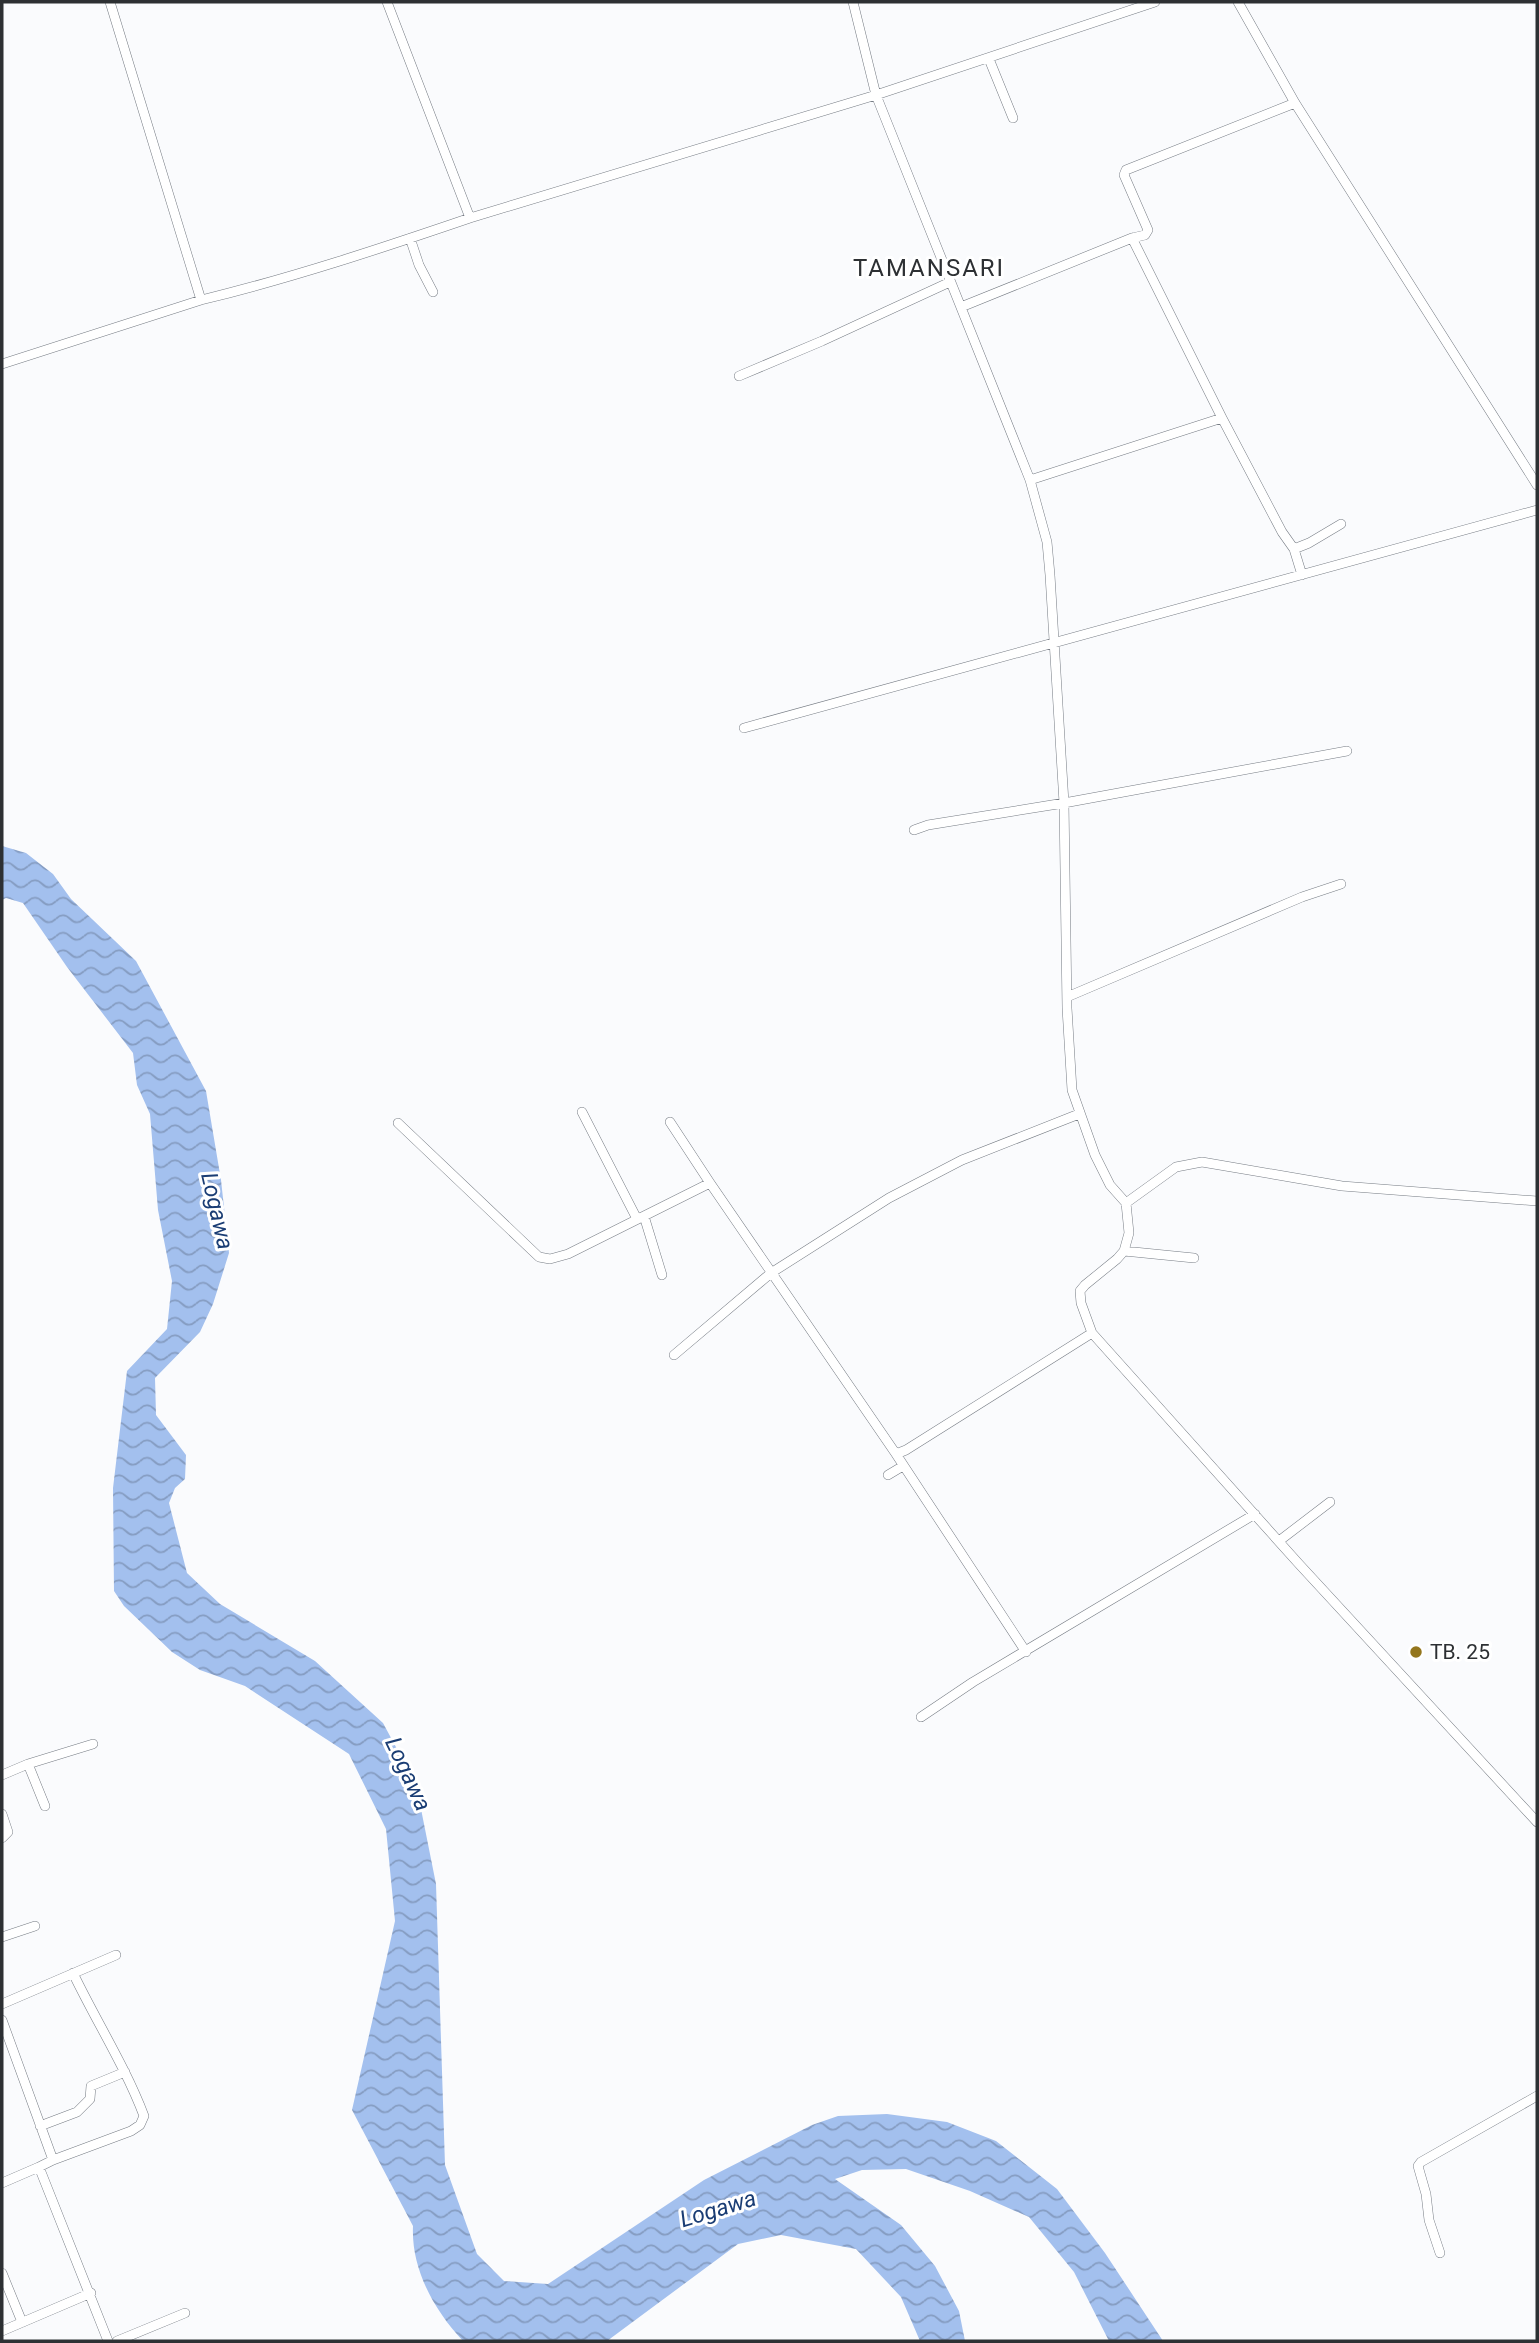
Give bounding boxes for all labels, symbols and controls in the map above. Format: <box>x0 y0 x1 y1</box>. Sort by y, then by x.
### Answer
district label: TAMANSARI <box>853 254 1005 282</box>
water label: Logawa <box>195 1170 239 1252</box>
place label: TB. 25 <box>1430 1640 1490 1664</box>
marker: TB. 25 <box>1408 1644 1424 1660</box>
water label: Logawa <box>379 1733 437 1815</box>
water label: Logawa <box>677 2185 759 2233</box>

